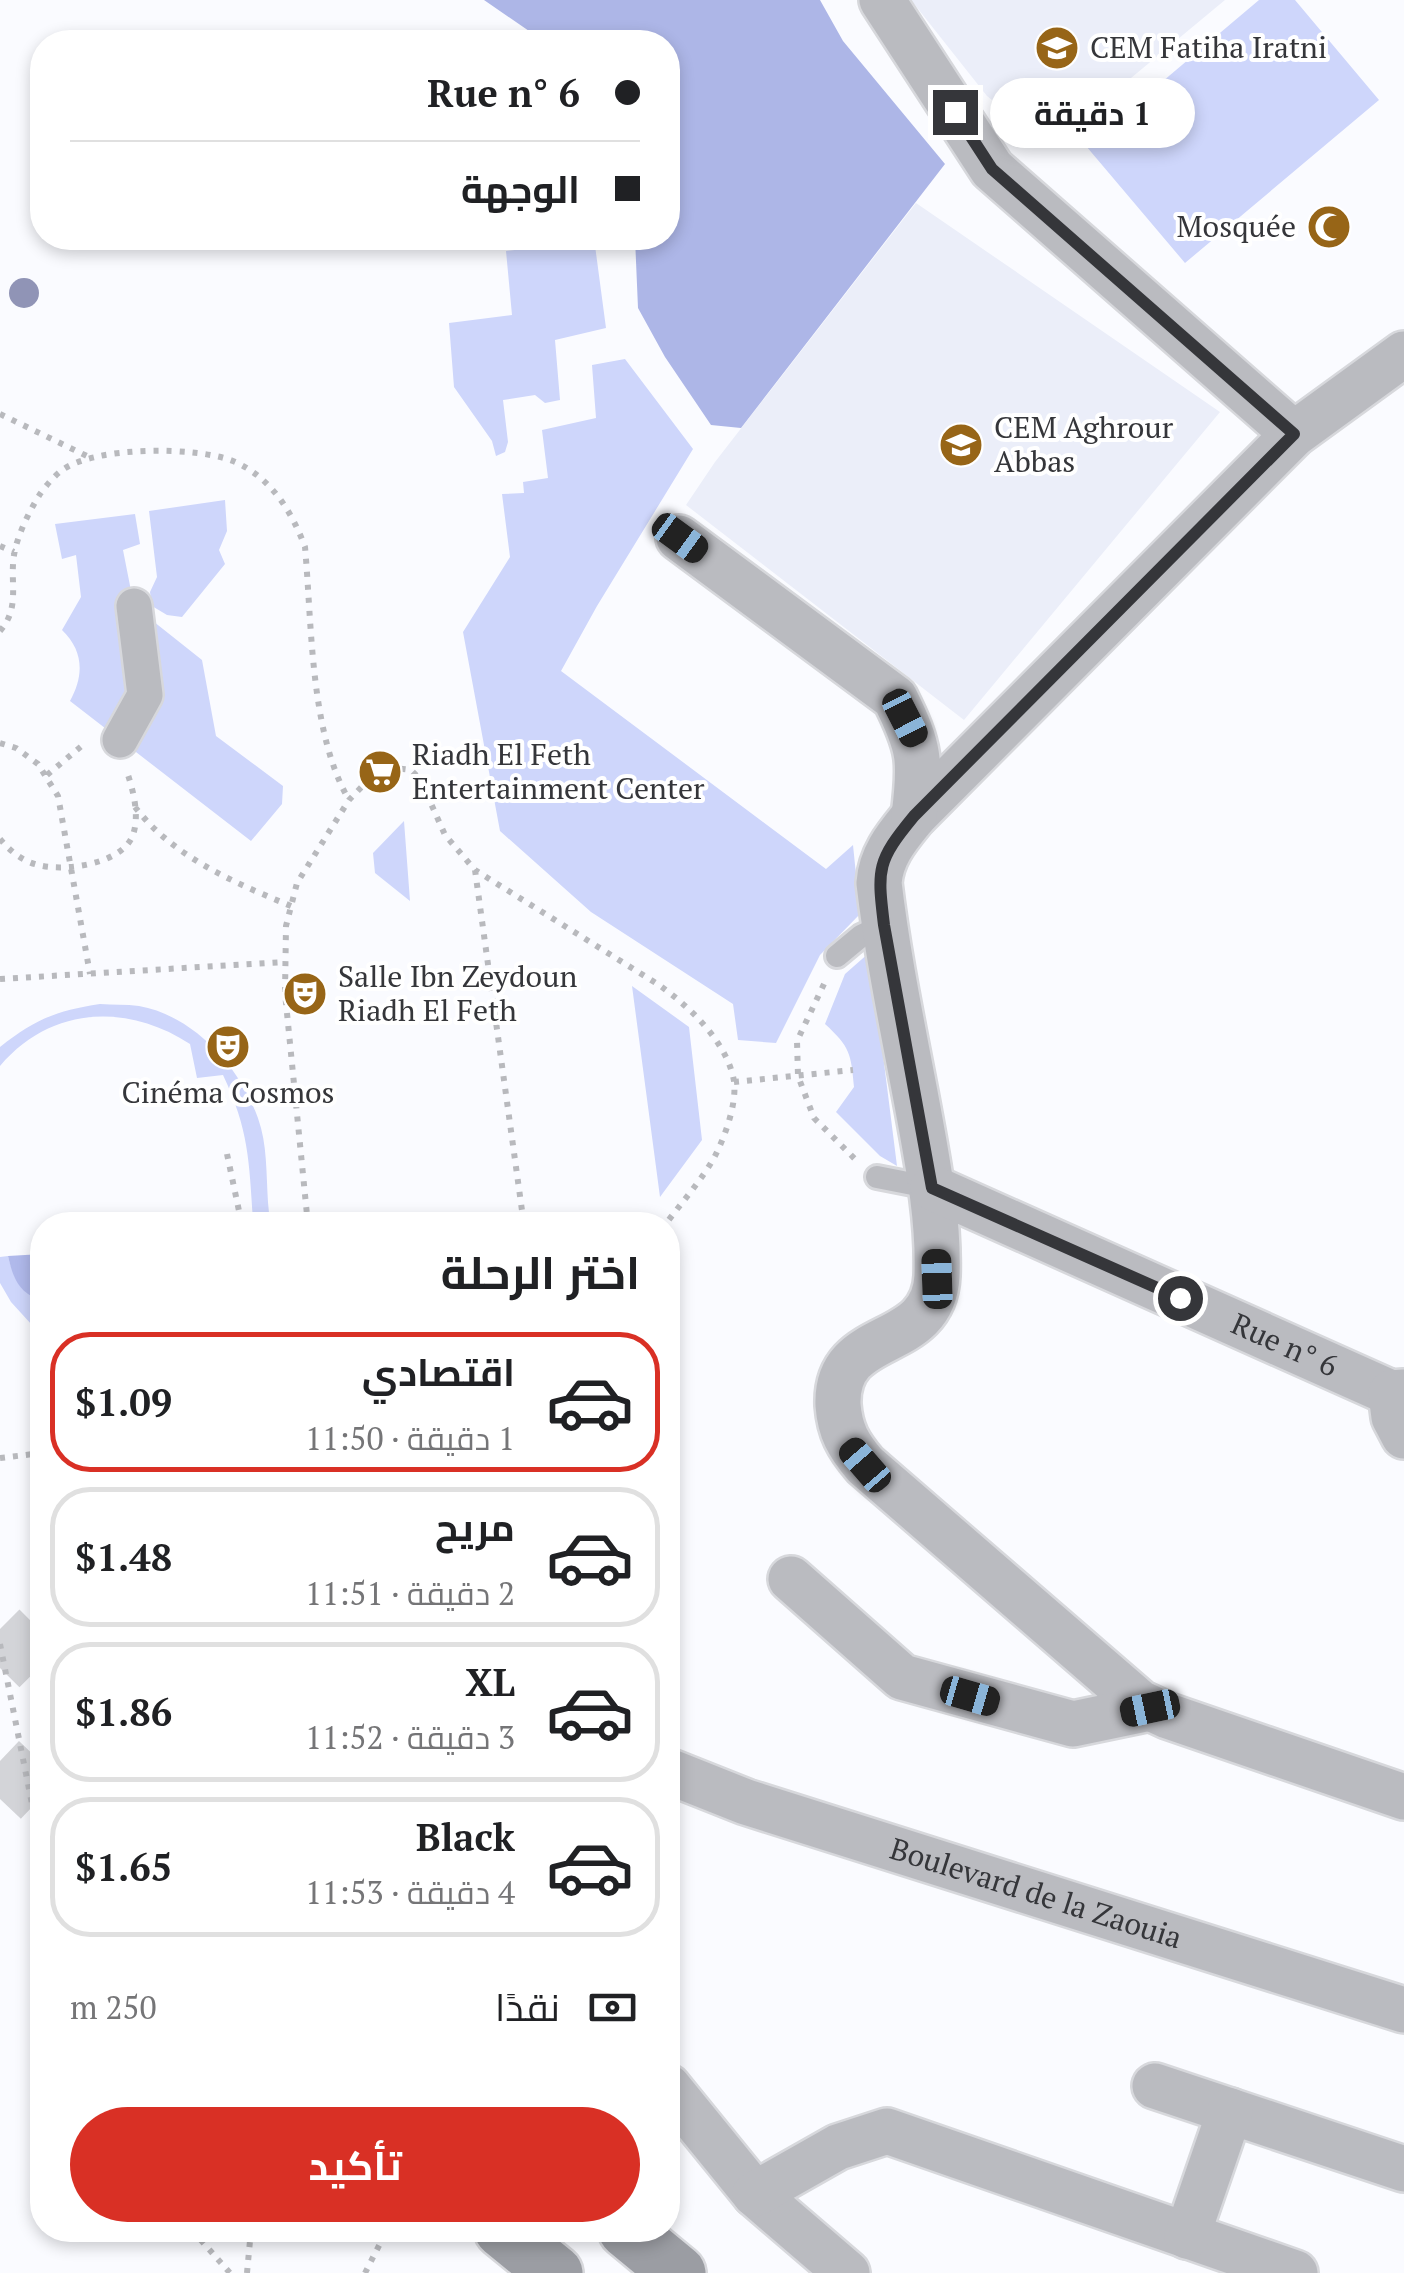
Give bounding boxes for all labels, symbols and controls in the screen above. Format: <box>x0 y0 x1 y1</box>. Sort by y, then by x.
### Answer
school or university icon: CEM Fatiha Iratni <box>1034 25 1080 71</box>
place label: CEM Fatiha Iratni <box>1090 27 1327 67</box>
text: Rue n° 6 <box>427 68 580 118</box>
callout: 1 دقيقة <box>990 77 1195 147</box>
route end <box>933 90 978 135</box>
text: 1 دقيقة <box>1034 92 1151 134</box>
text: الوجهة <box>461 164 580 214</box>
mosque icon: Mosquée <box>1306 204 1352 250</box>
place label: Mosquée <box>1177 206 1296 246</box>
place label: CEM Aghrour Abbas <box>994 407 1174 481</box>
school or university icon: CEM Aghrour Abbas <box>938 422 984 468</box>
car <box>647 508 713 568</box>
car <box>878 684 932 752</box>
place label: Riadh El Feth Entertainment Center <box>412 734 705 808</box>
supermarket icon: Riadh El Feth Entertainment Center <box>357 749 403 795</box>
place label: Salle Ibn Zeydoun Riadh El Feth <box>338 956 577 1030</box>
theatre icon: Salle Ibn Zeydoun Riadh El Feth <box>282 971 328 1017</box>
theatre icon: Cinéma Cosmos <box>205 1024 251 1070</box>
place label: Cinéma Cosmos <box>121 1072 335 1112</box>
text: اختر الرحلة <box>441 1242 640 1302</box>
car <box>921 1248 953 1310</box>
route start <box>1158 1276 1203 1321</box>
street label: Rue n° 6 <box>1225 1303 1344 1386</box>
text: اقتصادي <box>362 1347 515 1397</box>
icon: car <box>545 1357 635 1447</box>
text: $1.09 <box>75 1377 172 1427</box>
text: 1 دقيقة · 11:50 <box>305 1417 515 1459</box>
car <box>834 1433 896 1497</box>
text: مريح <box>435 1502 515 1552</box>
icon: car <box>545 1512 635 1602</box>
text: $1.48 <box>75 1532 172 1582</box>
text: 2 دقيقة · 11:51 <box>305 1572 515 1614</box>
text: XL <box>465 1657 515 1707</box>
icon: car <box>545 1667 635 1757</box>
car <box>937 1673 1003 1719</box>
text: $1.86 <box>75 1687 172 1737</box>
car <box>1118 1687 1182 1729</box>
text: 3 دقيقة · 11:52 <box>305 1716 515 1758</box>
text: Black <box>416 1812 515 1862</box>
icon: car <box>545 1822 635 1912</box>
street label: Boulevard de la Zaouia <box>885 1828 1187 1958</box>
text: $1.65 <box>75 1842 172 1892</box>
text: 4 دقيقة · 11:53 <box>305 1871 515 1913</box>
icon: cash <box>585 1980 640 2035</box>
text: نقدًا <box>495 1982 560 2032</box>
text: 250 m <box>70 1986 157 2028</box>
button: تأكيد <box>70 2107 640 2222</box>

